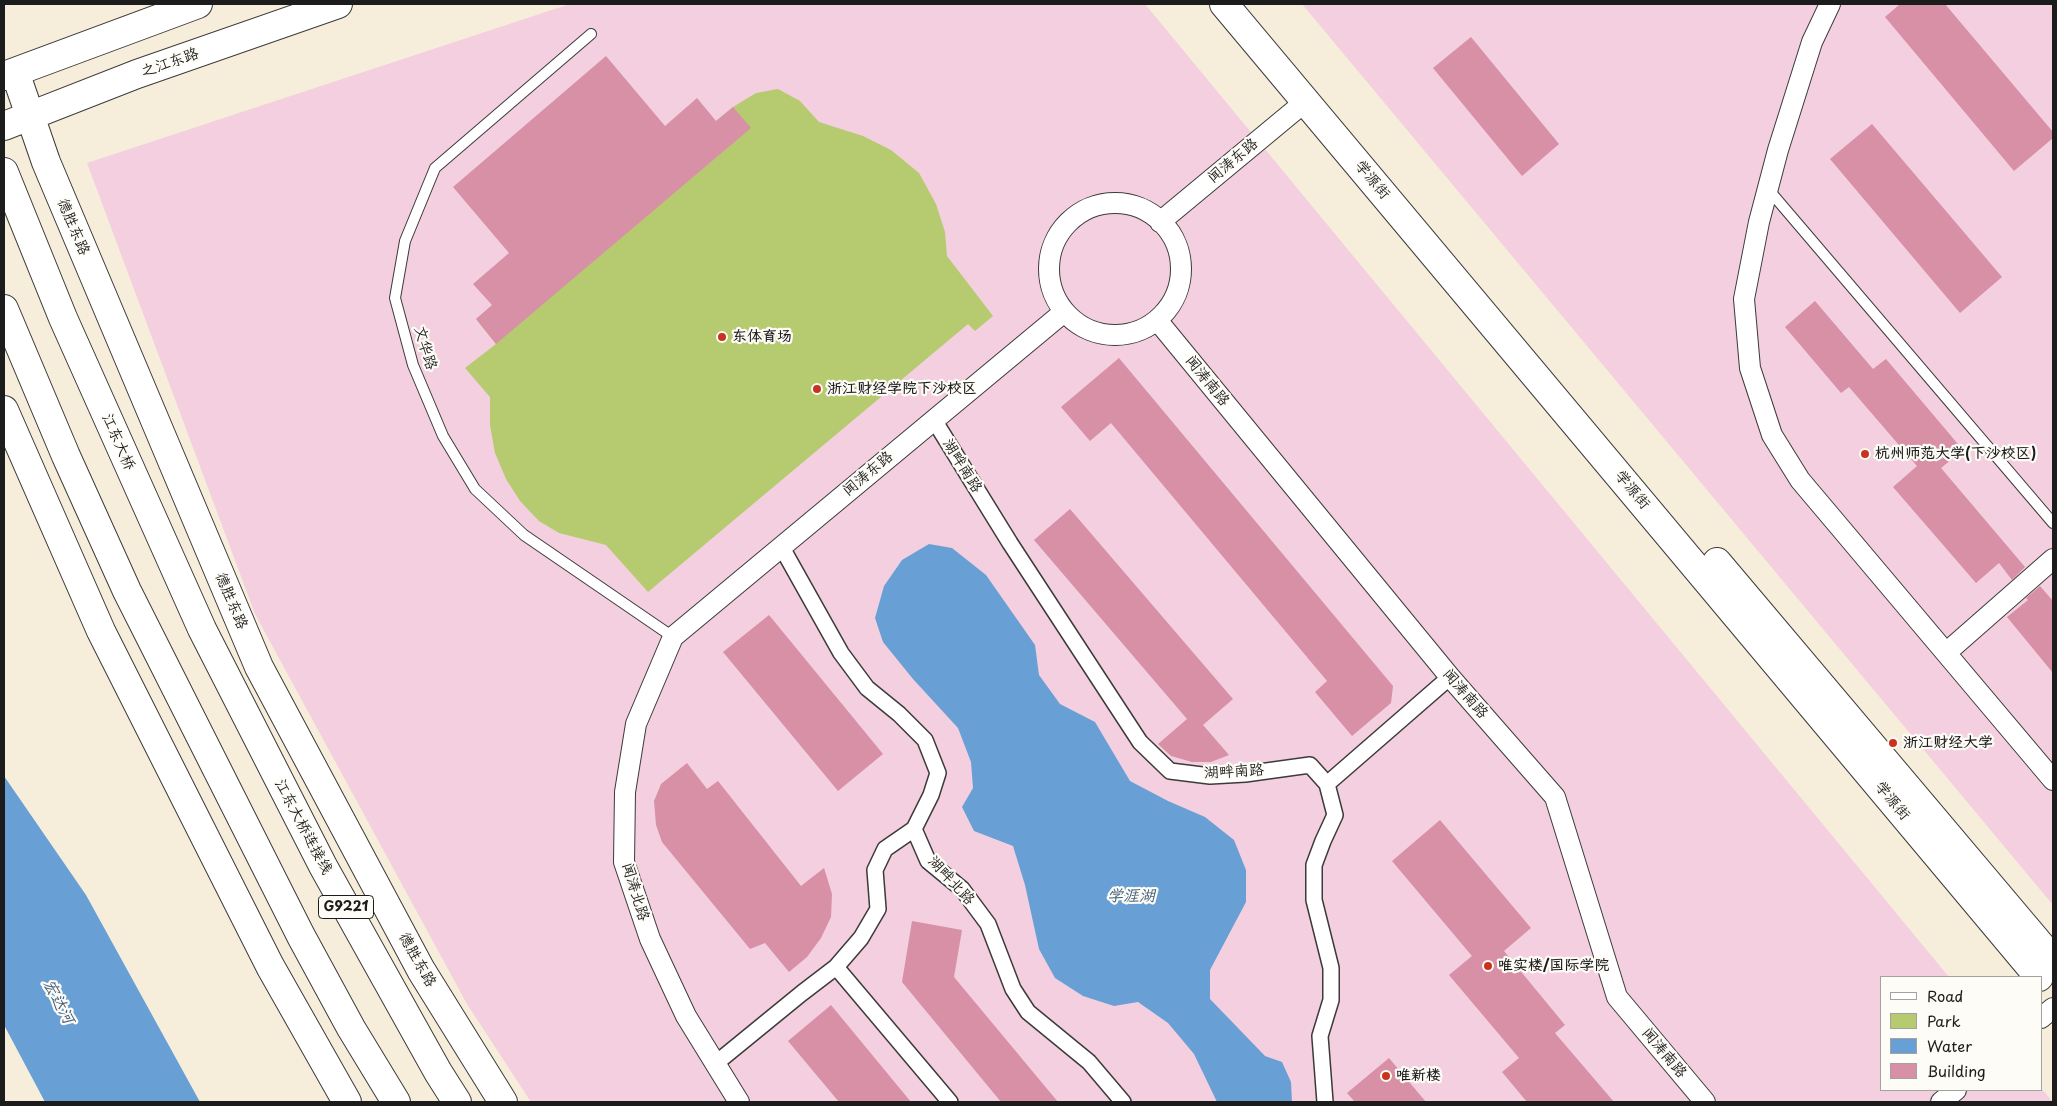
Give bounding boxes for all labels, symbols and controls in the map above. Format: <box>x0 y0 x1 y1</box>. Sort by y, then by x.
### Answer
street label: 之江东路 <box>139 45 201 81</box>
street label: 闻涛东路 <box>1204 135 1262 187</box>
street label: 学源街 <box>1351 157 1393 203</box>
street label: 德胜东路 <box>53 196 93 258</box>
street label: 文华路 <box>410 324 440 372</box>
place label: 东体育场 <box>732 328 792 346</box>
marker: 东体育场 <box>716 331 728 343</box>
street label: 闻涛南路 <box>1181 352 1233 410</box>
place label: 浙江财经学院下沙校区 <box>827 380 977 398</box>
marker: 浙江财经学院下沙校区 <box>811 383 823 395</box>
street label: 江东大桥 <box>98 411 138 473</box>
street label: 湖畔南路 <box>938 436 986 496</box>
place label: 杭州师范大学(下沙校区) <box>1875 445 2036 463</box>
street label: 闻涛东路 <box>839 448 897 500</box>
marker: 杭州师范大学(下沙校区) <box>1859 448 1871 460</box>
street label: 学源街 <box>1611 467 1653 513</box>
street label: 德胜东路 <box>211 570 251 632</box>
street label: 闻涛南路 <box>1439 665 1491 723</box>
place label: 浙江财经大学 <box>1903 734 1993 752</box>
marker: 浙江财经大学 <box>1887 737 1899 749</box>
street label: 湖畔南路 <box>1204 761 1264 783</box>
street label: 江东大桥连接线 <box>270 776 336 878</box>
street label: 学源街 <box>1871 778 1913 824</box>
street label: 湖畔北路 <box>924 853 978 909</box>
street label: 闻涛北路 <box>618 861 652 923</box>
water label: 学涯湖 <box>1107 887 1155 907</box>
road number: G9221 <box>318 896 374 919</box>
street label: 德胜东路 <box>395 929 439 991</box>
place label: 唯实楼/国际学院 <box>1498 957 1609 975</box>
marker: 唯实楼/国际学院 <box>1482 960 1494 972</box>
water label: 宏达河 <box>38 976 78 1028</box>
legend <box>1880 976 2042 1091</box>
text: Road <box>1927 984 1963 1007</box>
text: Park <box>1927 1009 1961 1032</box>
street label: 闻涛南路 <box>1638 1024 1690 1082</box>
text: Water <box>1927 1034 1972 1057</box>
text: Building <box>1927 1059 1986 1082</box>
place label: 唯新楼 <box>1396 1067 1441 1085</box>
marker: 唯新楼 <box>1380 1070 1392 1082</box>

